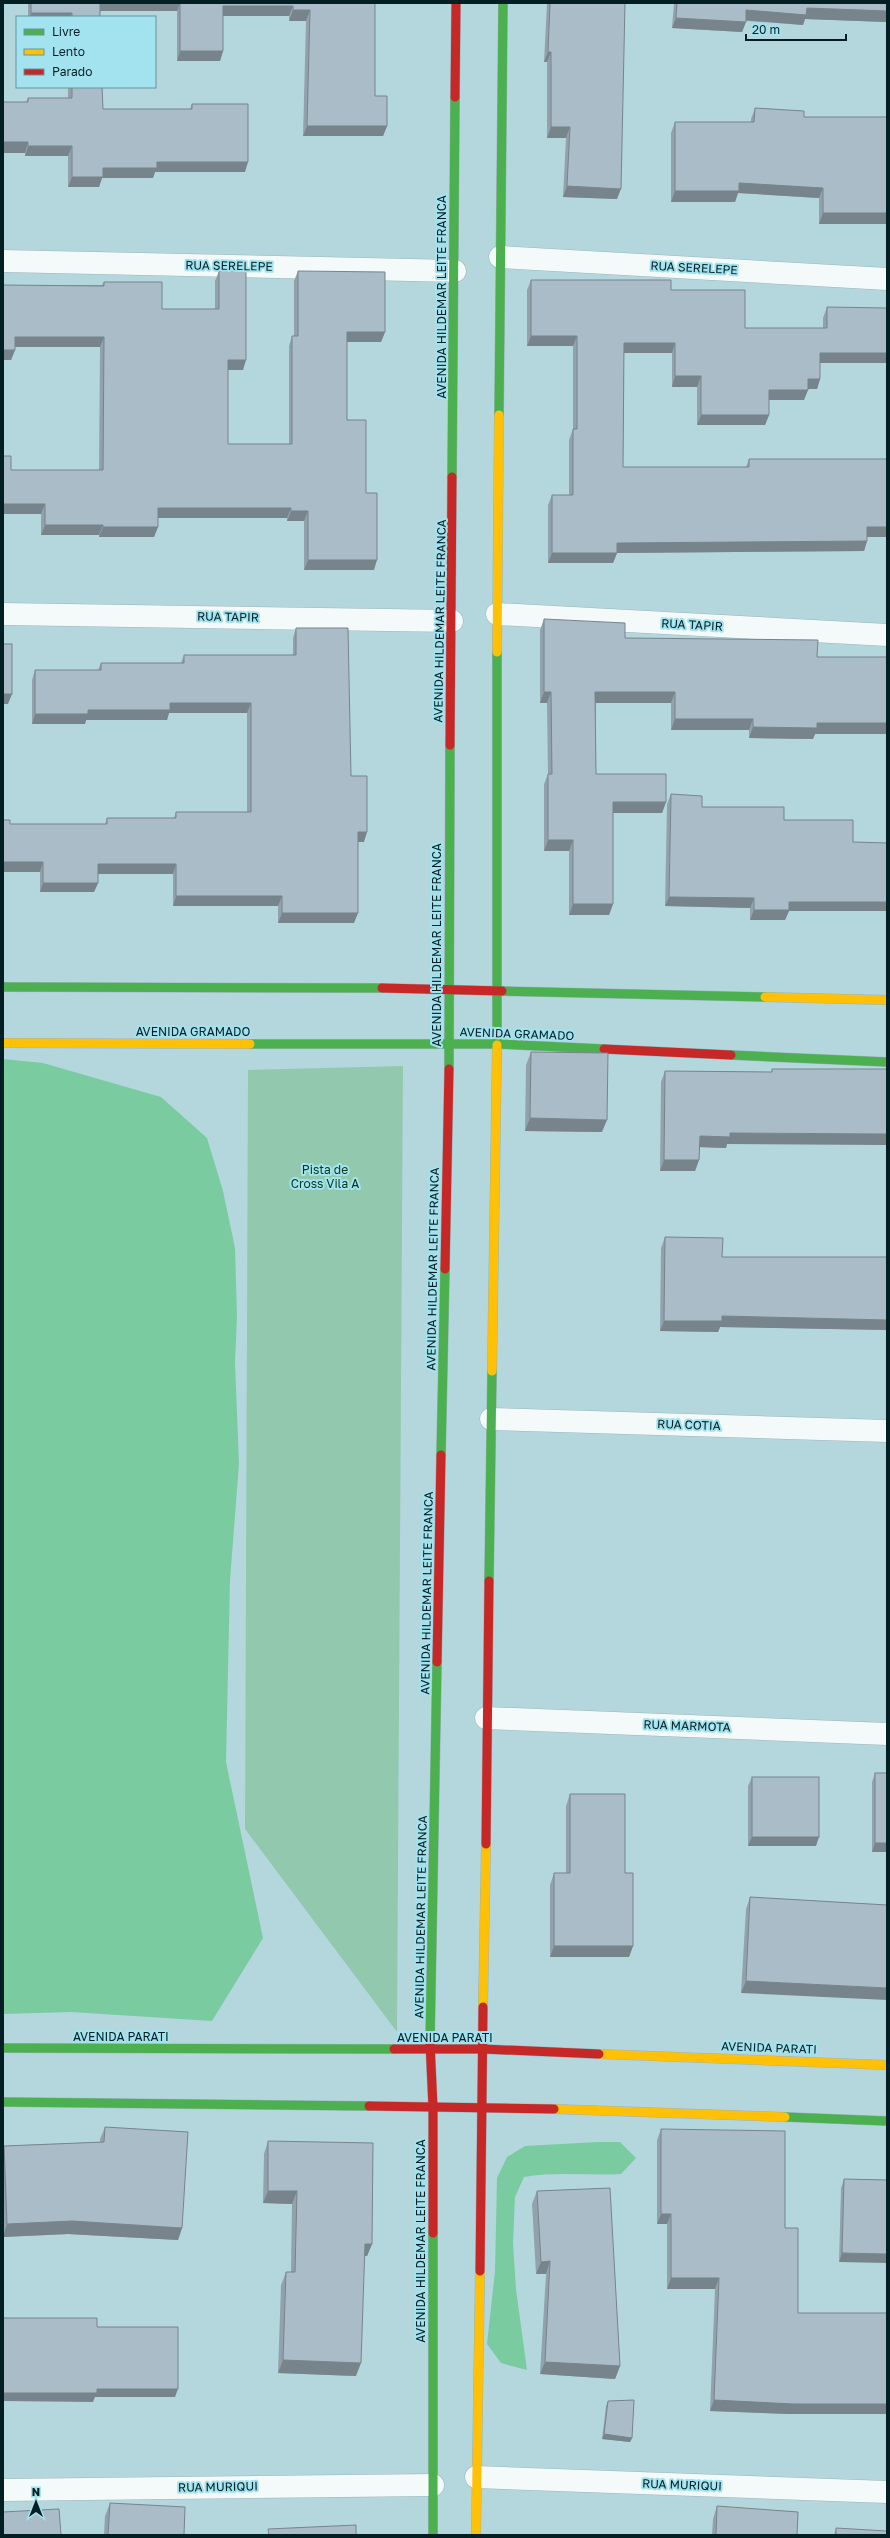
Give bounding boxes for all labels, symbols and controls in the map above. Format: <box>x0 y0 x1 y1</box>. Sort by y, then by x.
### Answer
legend <box>16 16 156 88</box>
scale bar <box>746 16 846 42</box>
text: 20 m <box>752 22 780 37</box>
text: Livre <box>52 24 80 39</box>
text: Lento <box>52 44 85 59</box>
text: Parado <box>52 64 92 79</box>
street label: AVENIDA HILDEMAR LEITE FRANCA <box>434 195 449 399</box>
street label: RUA SERELEPE <box>185 257 273 274</box>
street label: RUA SERELEPE <box>650 258 738 277</box>
street label: AVENIDA HILDEMAR LEITE FRANCA <box>430 519 449 723</box>
street label: RUA TAPIR <box>197 608 259 625</box>
street label: RUA TAPIR <box>661 615 723 634</box>
street label: AVENIDA HILDEMAR LEITE FRANCA <box>429 843 444 1047</box>
street label: AVENIDA GRAMADO <box>136 1024 250 1039</box>
street label: AVENIDA GRAMADO <box>459 1024 575 1043</box>
park label: Pista de Cross Vila A <box>291 1162 359 1191</box>
street label: AVENIDA HILDEMAR LEITE FRANCA <box>423 1167 442 1371</box>
street label: RUA COTIA <box>657 1416 721 1433</box>
street label: AVENIDA HILDEMAR LEITE FRANCA <box>417 1491 436 1695</box>
street label: RUA MARMOTA <box>643 1716 731 1735</box>
street label: AVENIDA HILDEMAR LEITE FRANCA <box>411 1815 430 2019</box>
street label: AVENIDA PARATI <box>73 2029 169 2044</box>
street label: AVENIDA PARATI <box>397 2030 493 2045</box>
street label: AVENIDA PARATI <box>721 2038 817 2057</box>
street label: AVENIDA HILDEMAR LEITE FRANCA <box>413 2139 428 2343</box>
street label: RUA MURIQUI <box>642 2476 722 2493</box>
street label: RUA MURIQUI <box>178 2478 258 2495</box>
north arrow <box>16 2482 56 2522</box>
text: N <box>32 2485 40 2498</box>

